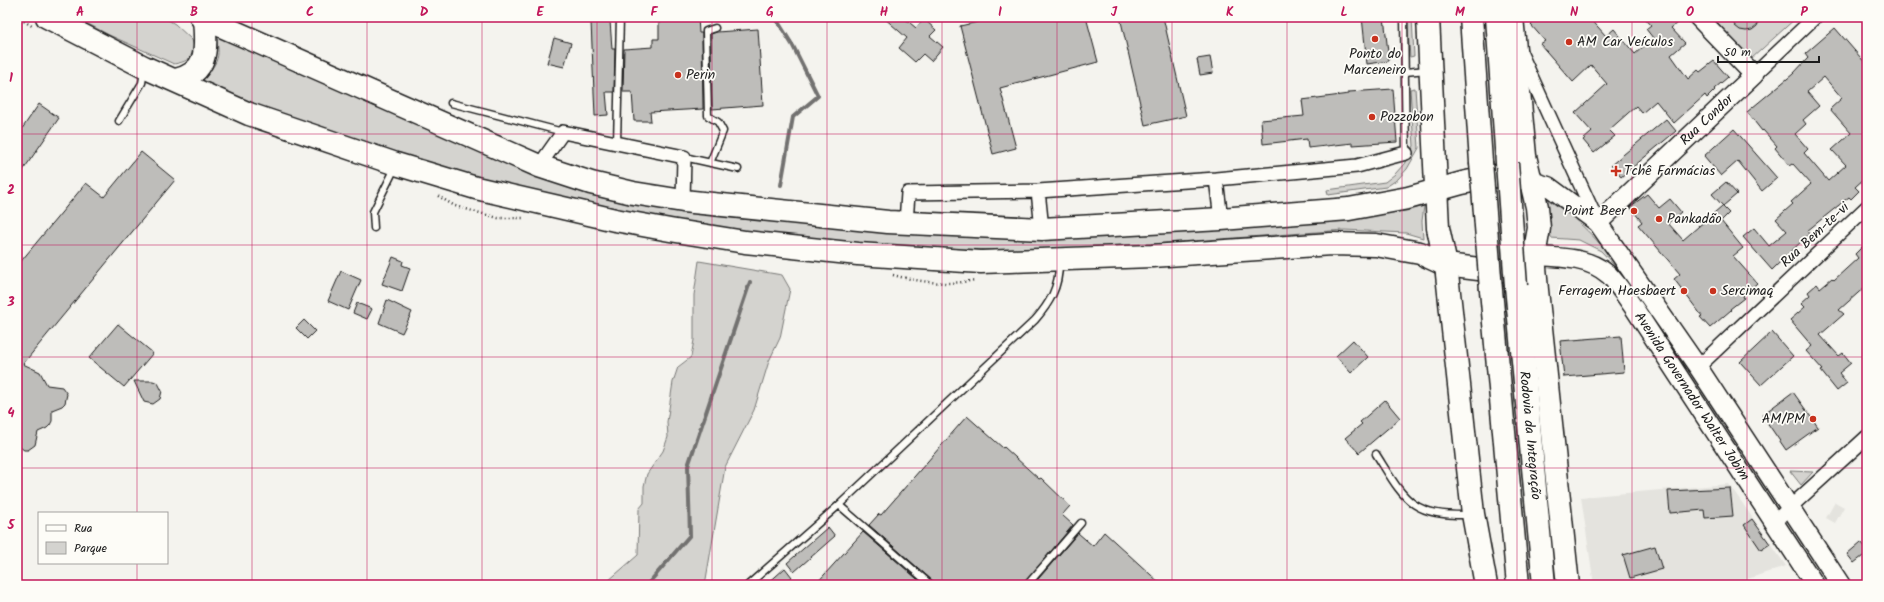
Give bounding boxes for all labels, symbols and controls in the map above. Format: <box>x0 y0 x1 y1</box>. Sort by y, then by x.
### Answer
text: A <box>76 2 84 23</box>
text: B <box>190 2 198 23</box>
text: C <box>306 2 314 23</box>
text: D <box>420 2 429 23</box>
text: E <box>536 2 544 23</box>
text: F <box>650 2 658 23</box>
text: G <box>766 2 774 23</box>
text: H <box>880 2 889 23</box>
text: I <box>998 2 1002 23</box>
text: J <box>1111 2 1118 23</box>
text: K <box>1226 2 1234 23</box>
text: L <box>1340 2 1348 23</box>
text: M <box>1455 2 1465 23</box>
text: N <box>1570 2 1579 23</box>
text: O <box>1686 2 1694 23</box>
text: P <box>1800 2 1808 23</box>
place label: AM Car Veículos <box>1577 31 1673 53</box>
marker: Ponto do Marceneiro <box>1370 34 1380 44</box>
marker: AM Car Veículos <box>1564 37 1574 47</box>
scale bar <box>1718 38 1819 64</box>
place label: Ponto do Marceneiro <box>1344 43 1406 81</box>
text: 50 m <box>1724 43 1751 62</box>
place label: Perin <box>686 64 715 86</box>
text: 1 <box>9 68 13 89</box>
marker: Perin <box>673 70 683 80</box>
street label: Rua Condor <box>1675 88 1740 151</box>
place label: Pozzobon <box>1380 106 1434 128</box>
marker: Pozzobon <box>1367 112 1377 122</box>
place label: Tchê Farmácias <box>1624 160 1715 182</box>
marker: Tchê Farmácias <box>1611 166 1621 176</box>
text: 2 <box>7 180 15 201</box>
street label: Rua Bem-te-vi <box>1776 197 1855 273</box>
place label: Point Beer <box>1564 200 1627 222</box>
marker: Point Beer <box>1629 206 1639 216</box>
place label: Pankadão <box>1667 208 1722 230</box>
marker: Pankadão <box>1654 214 1664 224</box>
place label: Ferragem Haesbaert <box>1558 280 1677 302</box>
place label: Sercimaq <box>1721 280 1774 302</box>
marker: Ferragem Haesbaert <box>1679 286 1689 296</box>
marker: Sercimaq <box>1708 286 1718 296</box>
text: 3 <box>6 292 15 313</box>
street label: Avenida Governador Walter Jobim <box>1628 307 1755 485</box>
street label: Rodovia da Integração <box>1513 370 1547 501</box>
text: 4 <box>7 403 15 424</box>
place label: AM/PM <box>1762 408 1805 430</box>
marker: AM/PM <box>1808 414 1818 424</box>
legend <box>38 512 168 564</box>
text: 5 <box>7 515 16 536</box>
text: Rua <box>74 519 93 538</box>
text: Parque <box>74 539 108 558</box>

